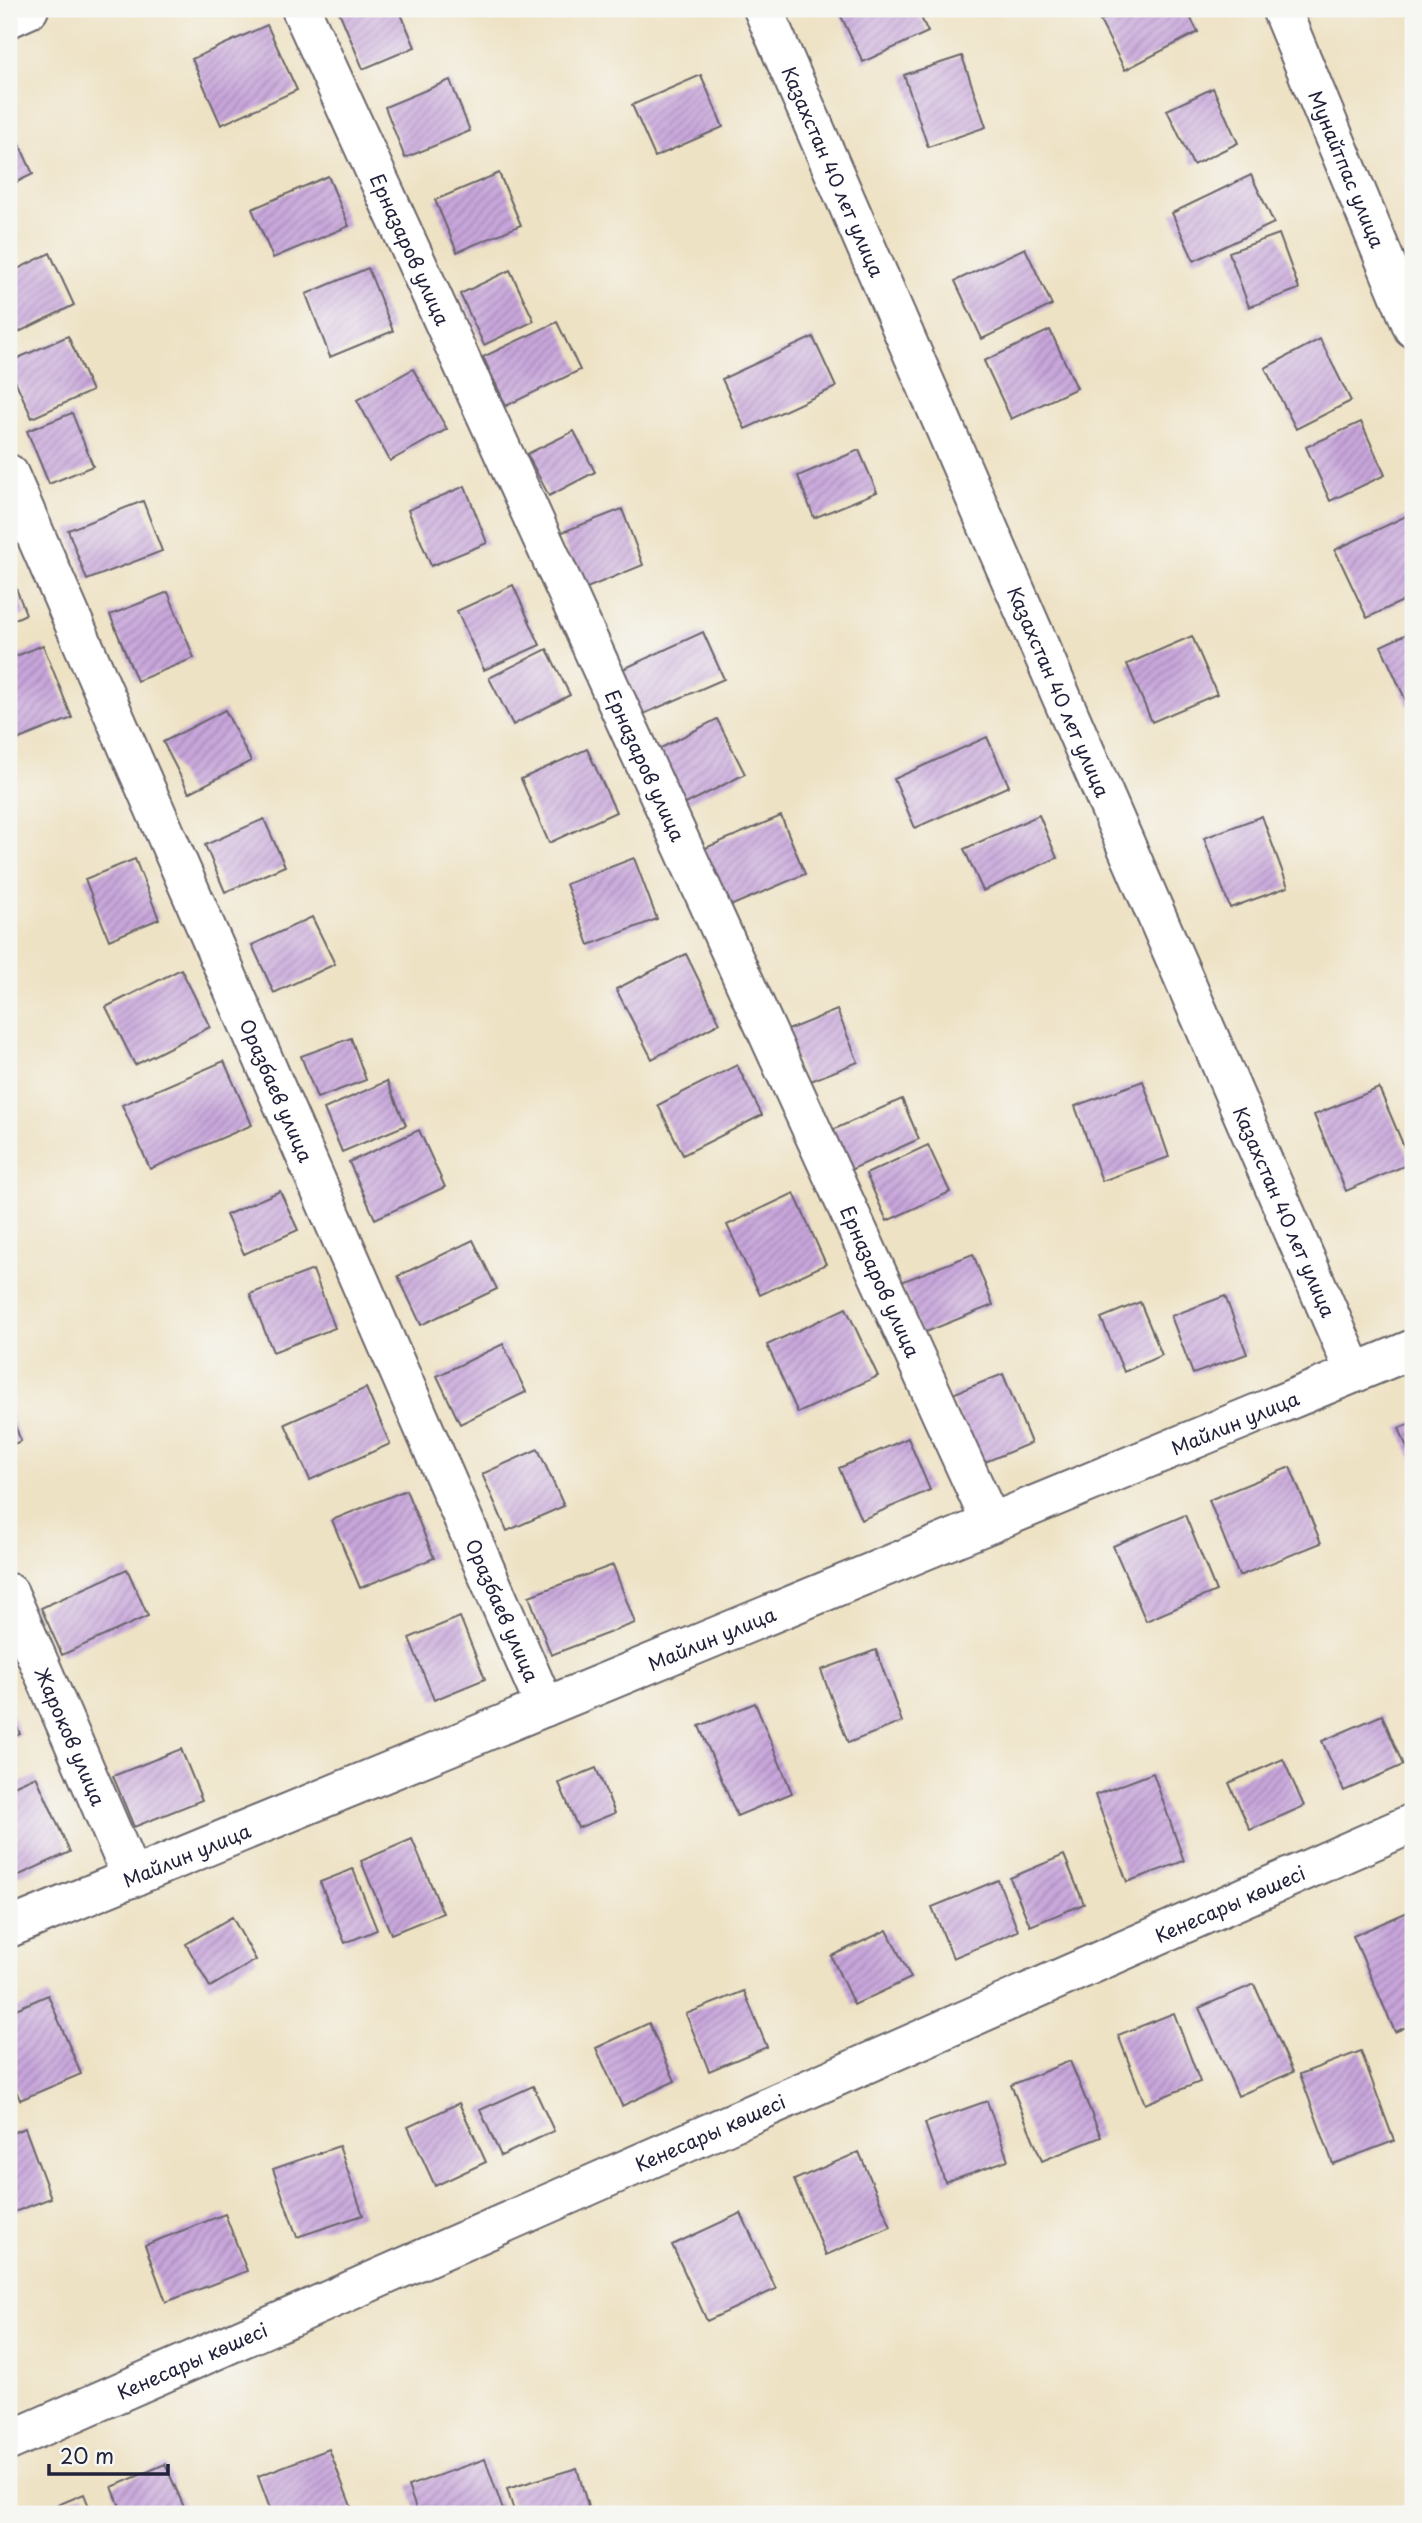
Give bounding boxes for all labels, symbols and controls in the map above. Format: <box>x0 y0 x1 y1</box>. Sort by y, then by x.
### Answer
street label: Казахстан 40 лет улица <box>775 62 892 281</box>
street label: Мунайтпас улица <box>1302 86 1392 252</box>
street label: Ерназаров улица <box>364 169 457 330</box>
street label: Казахстан 40 лет улица <box>1001 582 1117 801</box>
street label: Ерназаров улица <box>599 685 692 846</box>
street label: Оразбаев улица <box>233 1014 320 1166</box>
street label: Казахстан 40 лет улица <box>1227 1102 1343 1321</box>
street label: Ерназаров улица <box>834 1201 928 1362</box>
street label: Майлин улица <box>1167 1384 1303 1461</box>
street label: Оразбаев улица <box>460 1534 546 1686</box>
street label: Майлин улица <box>643 1599 780 1677</box>
street label: Жароков улица <box>29 1663 113 1810</box>
street label: Майлин улица <box>118 1816 255 1894</box>
street label: Кенесары көшесі <box>1150 1858 1310 1949</box>
street label: Кенесары көшесі <box>630 2087 790 2178</box>
street label: Кенесары көшесі <box>112 2315 272 2406</box>
scale bar <box>49 2432 168 2476</box>
text: 20 m <box>60 2439 114 2471</box>

